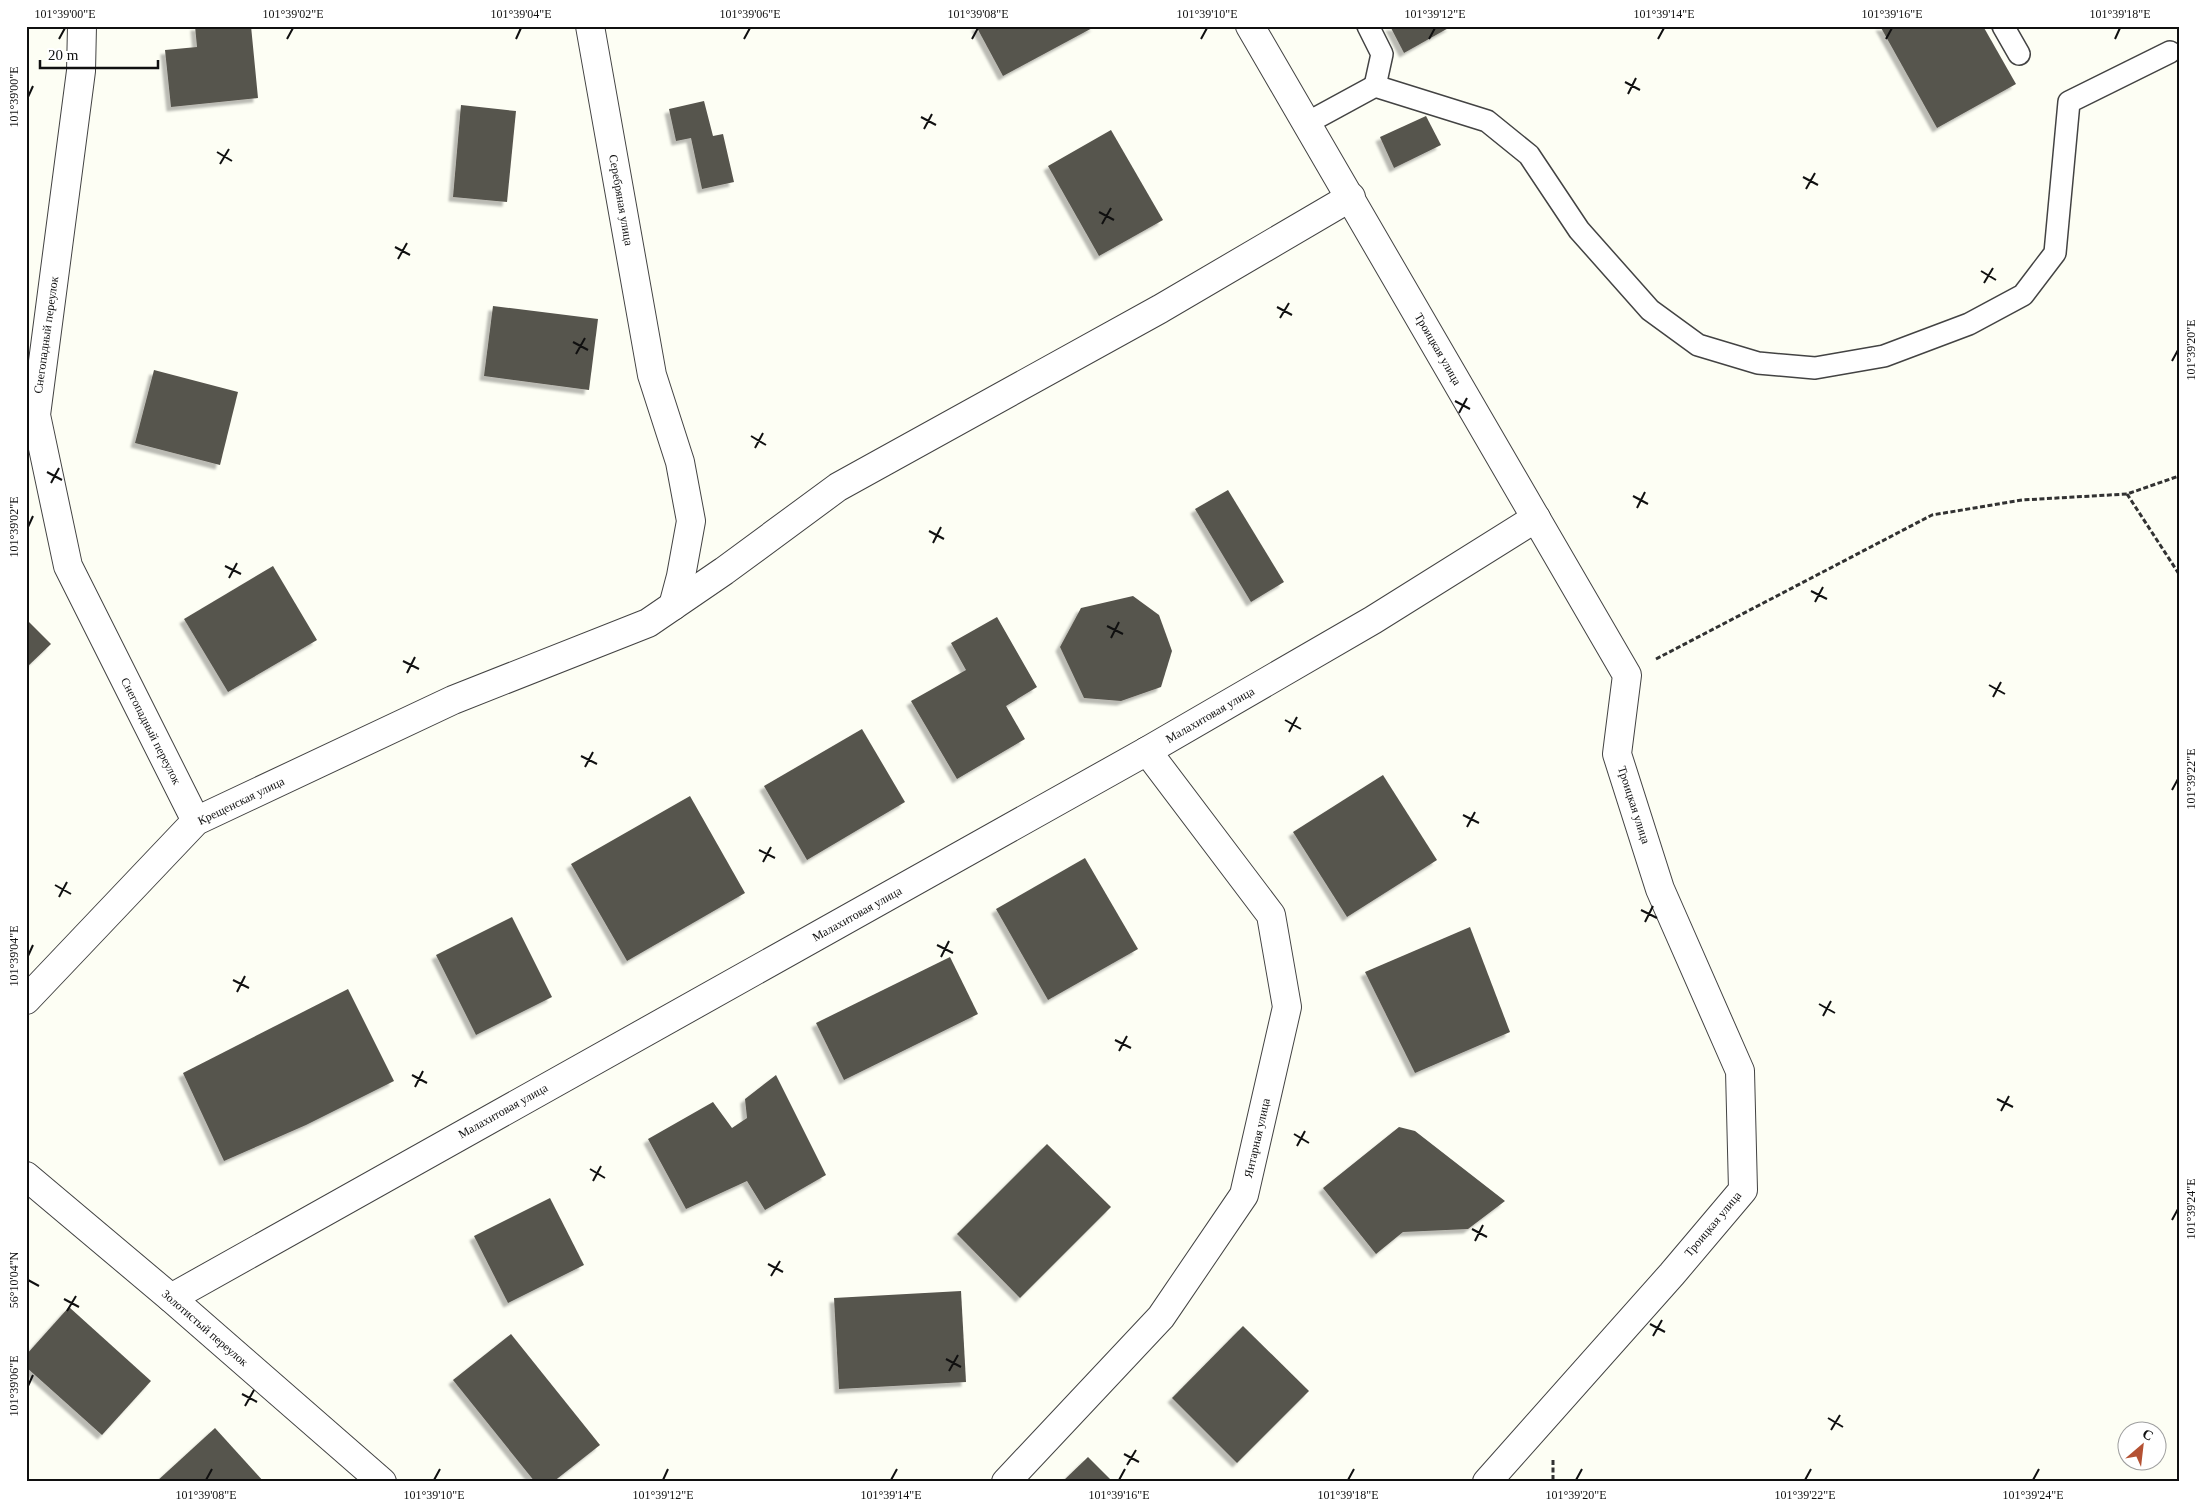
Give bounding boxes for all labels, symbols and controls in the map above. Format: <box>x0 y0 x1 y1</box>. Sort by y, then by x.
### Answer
text: 101°39'00"E <box>34 7 96 21</box>
text: 101°39'02"E <box>262 7 324 21</box>
text: 101°39'04"E <box>490 7 552 21</box>
text: 101°39'06"E <box>719 7 781 21</box>
text: 101°39'08"E <box>947 7 1009 21</box>
text: 101°39'10"E <box>1176 7 1238 21</box>
text: 101°39'12"E <box>1404 7 1466 21</box>
text: 101°39'14"E <box>1633 7 1695 21</box>
text: 101°39'16"E <box>1861 7 1923 21</box>
text: 101°39'18"E <box>2089 7 2151 21</box>
scale bar <box>40 38 158 70</box>
text: 20 m <box>48 47 79 63</box>
text: 101°39'00"E <box>7 66 21 128</box>
street label: Серебряная улица <box>606 153 636 247</box>
street label: Снегопадный переулок <box>31 275 61 395</box>
street label: Троицкая улица <box>1412 310 1465 388</box>
text: 101°39'20"E <box>2184 319 2198 381</box>
text: 101°39'02"E <box>7 496 21 558</box>
street label: Снегопадный переулок <box>118 675 184 787</box>
street label: Малахитовая улица <box>1163 684 1257 746</box>
text: 101°39'22"E <box>2184 748 2198 810</box>
street label: Троицкая улица <box>1615 764 1653 846</box>
street label: Крещенская улица <box>195 774 287 828</box>
street label: Малахитовая улица <box>810 883 905 944</box>
text: 101°39'04"E <box>7 925 21 987</box>
street label: Малахитовая улица <box>456 1080 551 1141</box>
street label: Янтарная улица <box>1241 1096 1273 1179</box>
text: 101°39'24"E <box>2184 1178 2198 1240</box>
street label: Троицкая улица <box>1682 1188 1745 1259</box>
text: 56°10'04"N <box>7 1251 21 1308</box>
street label: Золотистый переулок <box>159 1287 251 1369</box>
text: 101°39'06"E <box>7 1355 21 1417</box>
north arrow <box>2118 1420 2168 1470</box>
text: С <box>2140 1426 2156 1444</box>
text: 101°39'08"E <box>175 1488 237 1502</box>
text: 101°39'10"E <box>403 1488 465 1502</box>
text: 101°39'12"E <box>632 1488 694 1502</box>
text: 101°39'14"E <box>860 1488 922 1502</box>
text: 101°39'16"E <box>1088 1488 1150 1502</box>
text: 101°39'18"E <box>1317 1488 1379 1502</box>
text: 101°39'20"E <box>1545 1488 1607 1502</box>
text: 101°39'22"E <box>1774 1488 1836 1502</box>
text: 101°39'24"E <box>2002 1488 2064 1502</box>

